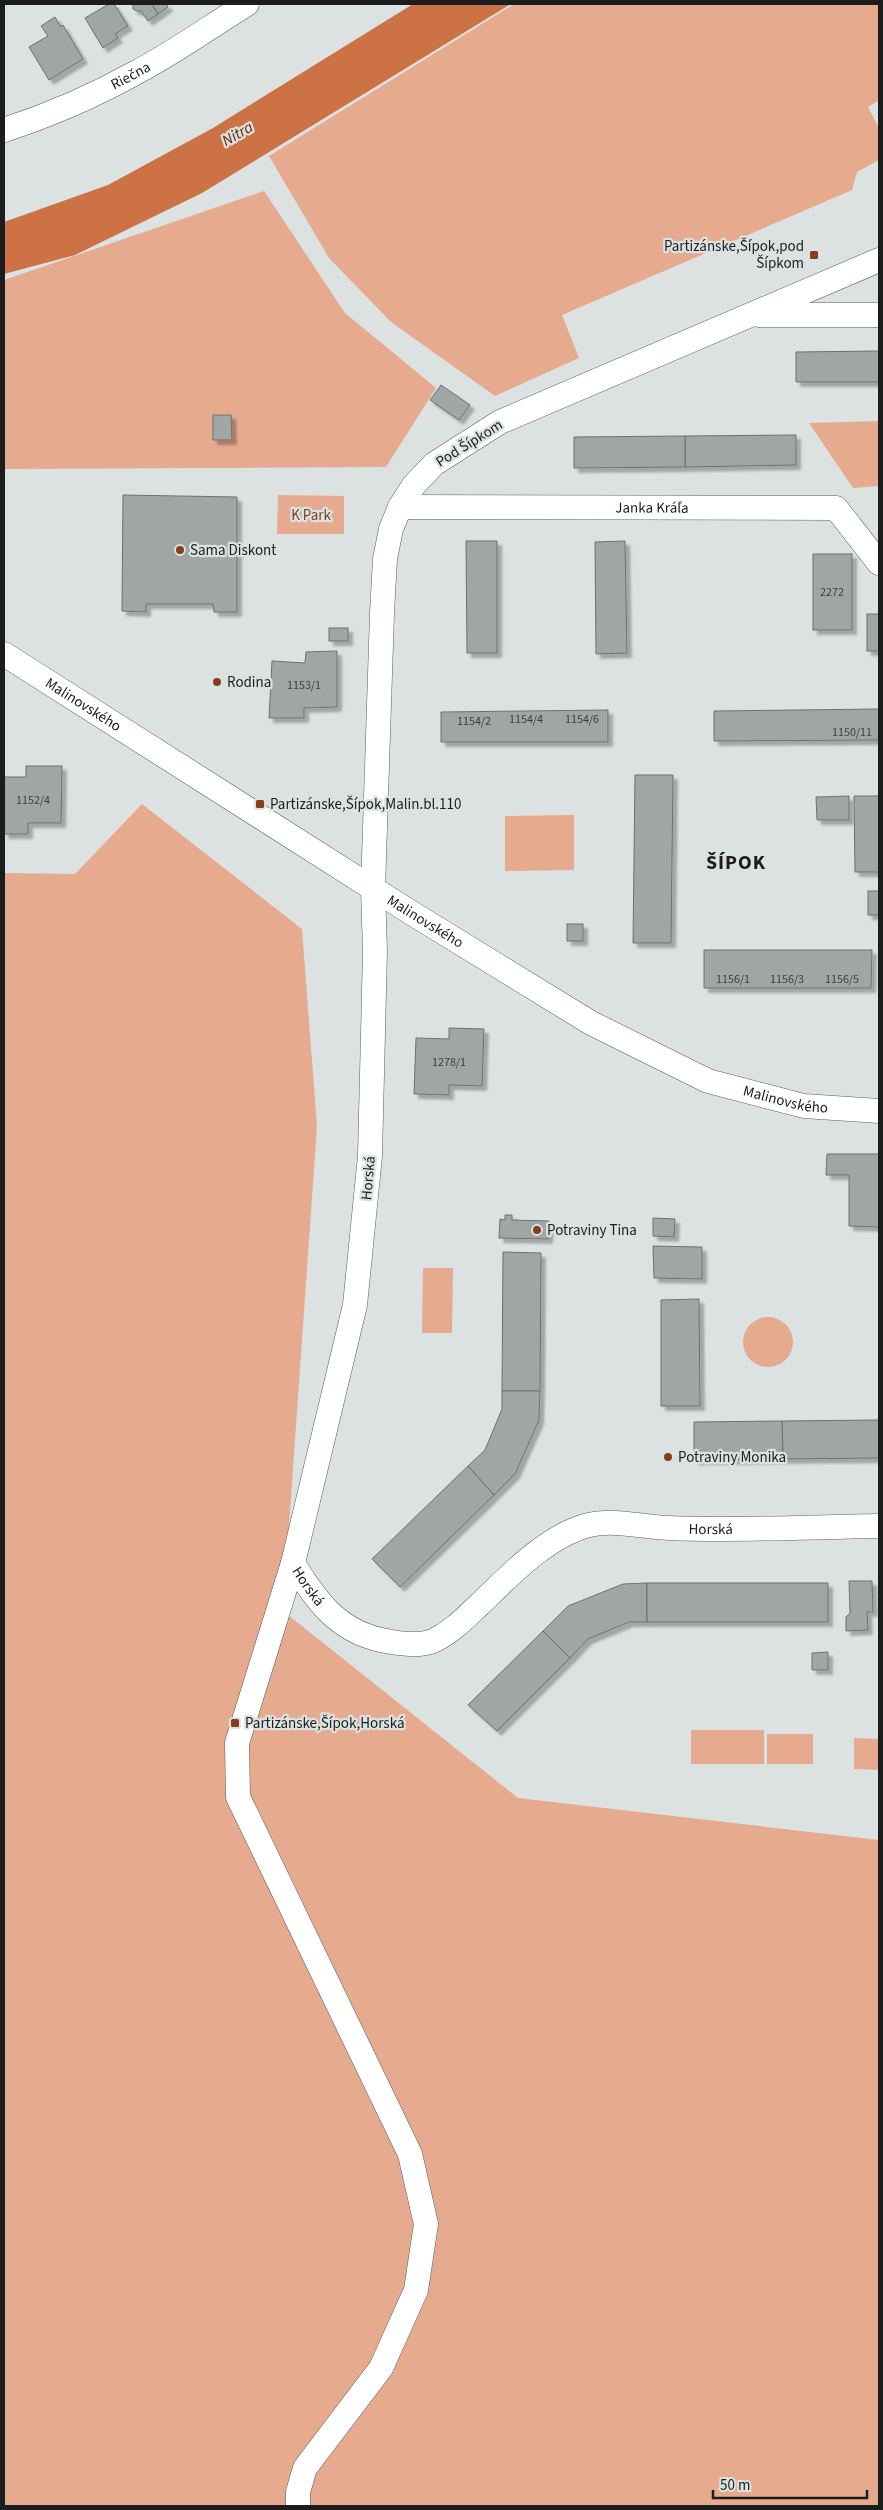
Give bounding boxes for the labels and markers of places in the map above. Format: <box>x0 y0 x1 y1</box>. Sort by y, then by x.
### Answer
place label: Partizánske,Šípok,pod Šípkom <box>664 236 804 274</box>
marker: Partizánske,Šípok,pod Šípkom <box>808 249 820 261</box>
place label: Sama Diskont <box>190 540 276 561</box>
marker: Sama Diskont <box>174 544 186 556</box>
place label: Rodina <box>227 672 271 693</box>
marker: Rodina <box>211 676 223 688</box>
place label: Partizánske,Šípok,Malin.bl.110 <box>270 794 461 815</box>
marker: Partizánske,Šípok,Malin.bl.110 <box>254 798 266 810</box>
place label: Potraviny Tina <box>547 1220 637 1241</box>
marker: Potraviny Tina <box>531 1224 543 1236</box>
place label: Potraviny Monika <box>678 1447 786 1468</box>
marker: Potraviny Monika <box>662 1451 674 1463</box>
place label: Partizánske,Šípok,Horská <box>245 1713 404 1734</box>
marker: Partizánske,Šípok,Horská <box>229 1717 241 1729</box>

